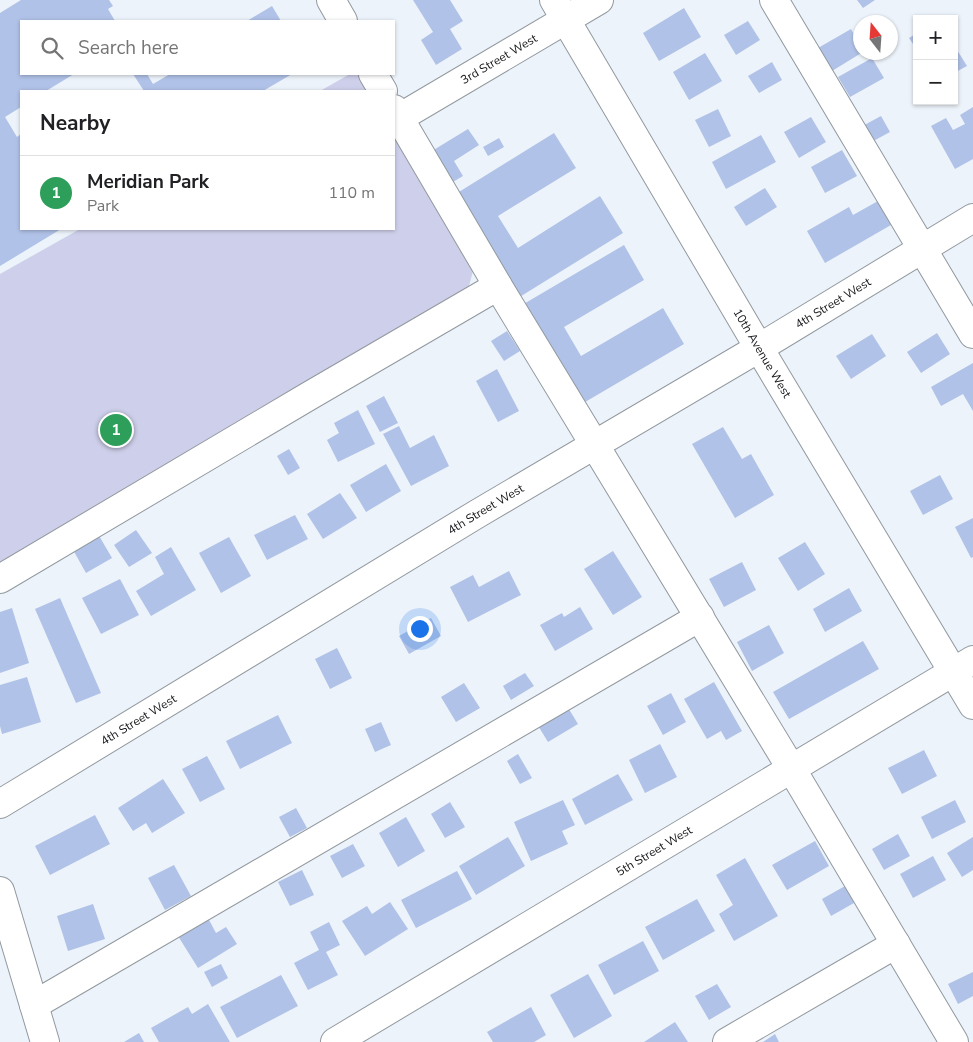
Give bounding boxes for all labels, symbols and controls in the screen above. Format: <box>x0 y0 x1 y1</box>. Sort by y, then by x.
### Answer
north arrow <box>853 15 898 60</box>
map controls <box>913 15 958 105</box>
button: + <box>913 15 958 60</box>
search box <box>20 20 395 75</box>
street label: 3rd Street West <box>458 30 541 88</box>
icon: search <box>38 34 66 62</box>
text: Search here <box>78 35 179 61</box>
button: − <box>913 60 958 105</box>
text: Nearby <box>40 109 110 137</box>
text: Meridian Park <box>87 169 209 195</box>
text: 1 <box>51 182 61 204</box>
text: 110 m <box>328 182 375 204</box>
text: Park <box>87 195 119 217</box>
street label: 4th Street West <box>792 273 875 332</box>
street label: 10th Avenue West <box>729 306 795 401</box>
pin: 1 <box>100 411 132 449</box>
street label: 4th Street West <box>444 480 527 538</box>
your location <box>407 616 433 642</box>
street label: 4th Street West <box>98 690 180 749</box>
street label: 5th Street West <box>613 822 696 880</box>

